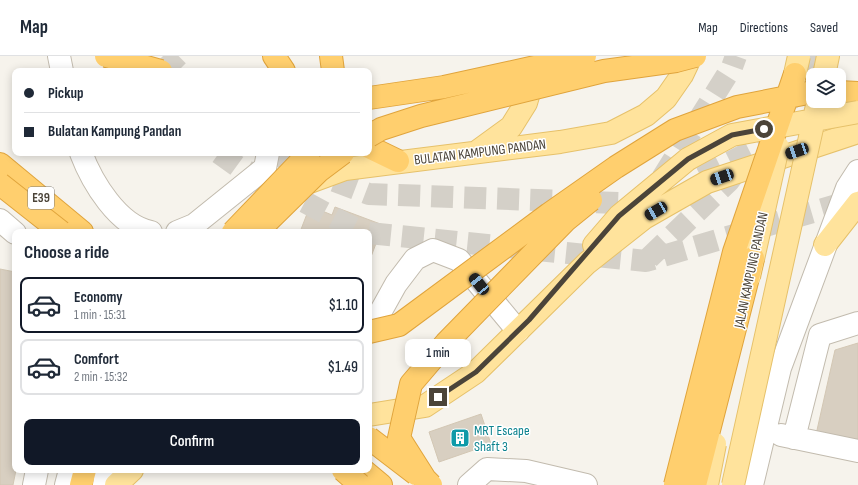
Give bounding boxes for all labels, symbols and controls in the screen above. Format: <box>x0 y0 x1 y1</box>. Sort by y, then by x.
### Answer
text: Map <box>20 16 48 39</box>
text: Map <box>698 19 718 36</box>
text: Directions <box>740 19 788 36</box>
text: Saved <box>810 19 838 36</box>
map controls <box>806 68 846 108</box>
button: layers <box>806 68 846 108</box>
text: Pickup <box>48 84 84 103</box>
route start <box>755 120 773 138</box>
text: Bulatan Kampung Pandan <box>48 122 181 141</box>
street label: BULATAN KAMPUNG PANDAN <box>413 135 547 169</box>
car <box>784 141 810 161</box>
car <box>709 167 735 187</box>
road number: E39 <box>28 187 54 209</box>
car <box>643 200 669 222</box>
street label: JALAN KAMPUNG PANDAN <box>730 211 772 330</box>
text: Choose a ride <box>24 242 109 263</box>
car <box>467 271 491 297</box>
icon: car <box>26 287 62 323</box>
text: Economy <box>74 288 123 307</box>
text: $1.10 <box>329 296 358 315</box>
text: 1 min · 15:31 <box>74 307 126 323</box>
callout: 1 min <box>405 339 471 367</box>
text: 1 min <box>426 345 450 361</box>
icon: car <box>26 349 62 385</box>
text: Comfort <box>74 350 119 369</box>
text: $1.49 <box>328 358 358 377</box>
text: 2 min · 15:32 <box>74 369 128 385</box>
route end <box>429 388 447 406</box>
button: Confirm <box>24 419 360 465</box>
place label: MRT Escape Shaft 3 <box>474 422 530 455</box>
building icon: MRT Escape Shaft 3 <box>449 427 471 449</box>

